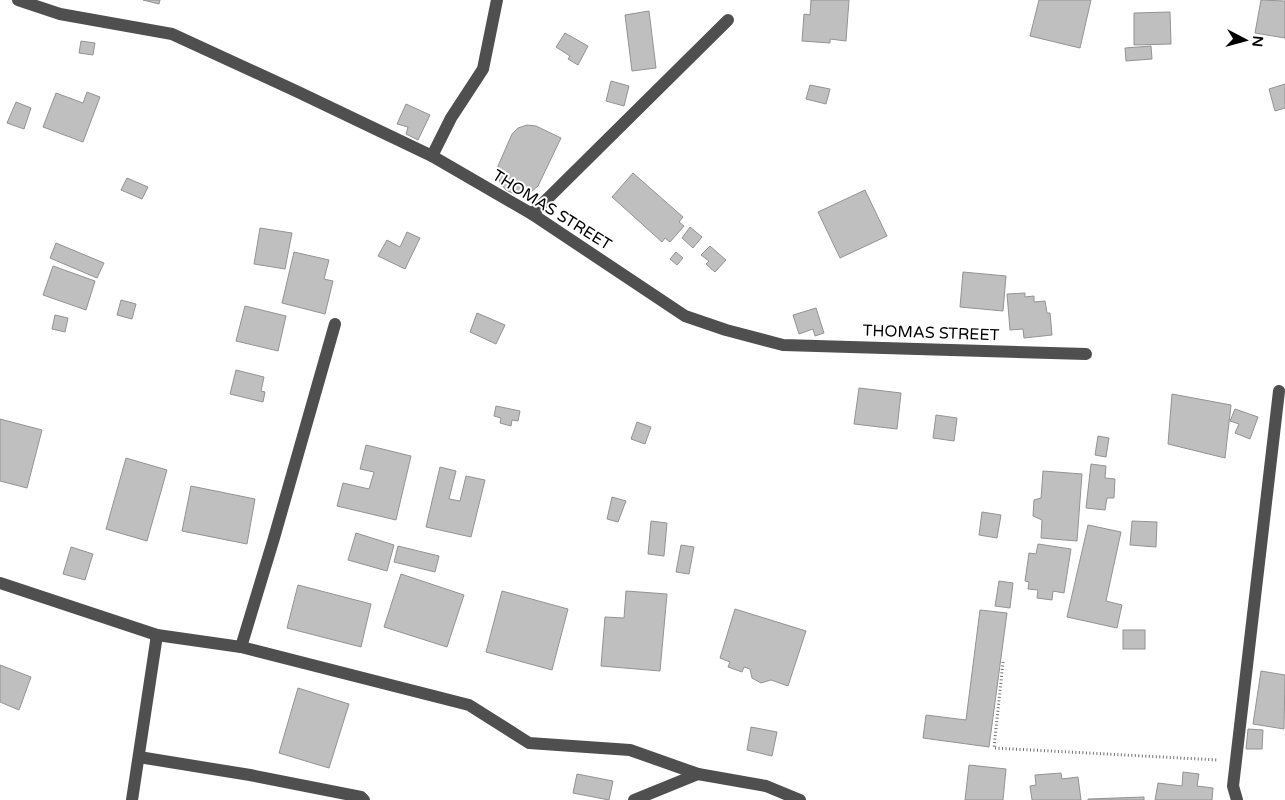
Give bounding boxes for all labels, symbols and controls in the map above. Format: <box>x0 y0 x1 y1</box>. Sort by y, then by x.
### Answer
north arrow <box>1220 15 1270 65</box>
text: N <box>1248 35 1266 48</box>
street label: THOMAS STREET <box>489 165 616 255</box>
street label: THOMAS STREET <box>862 321 1000 345</box>

